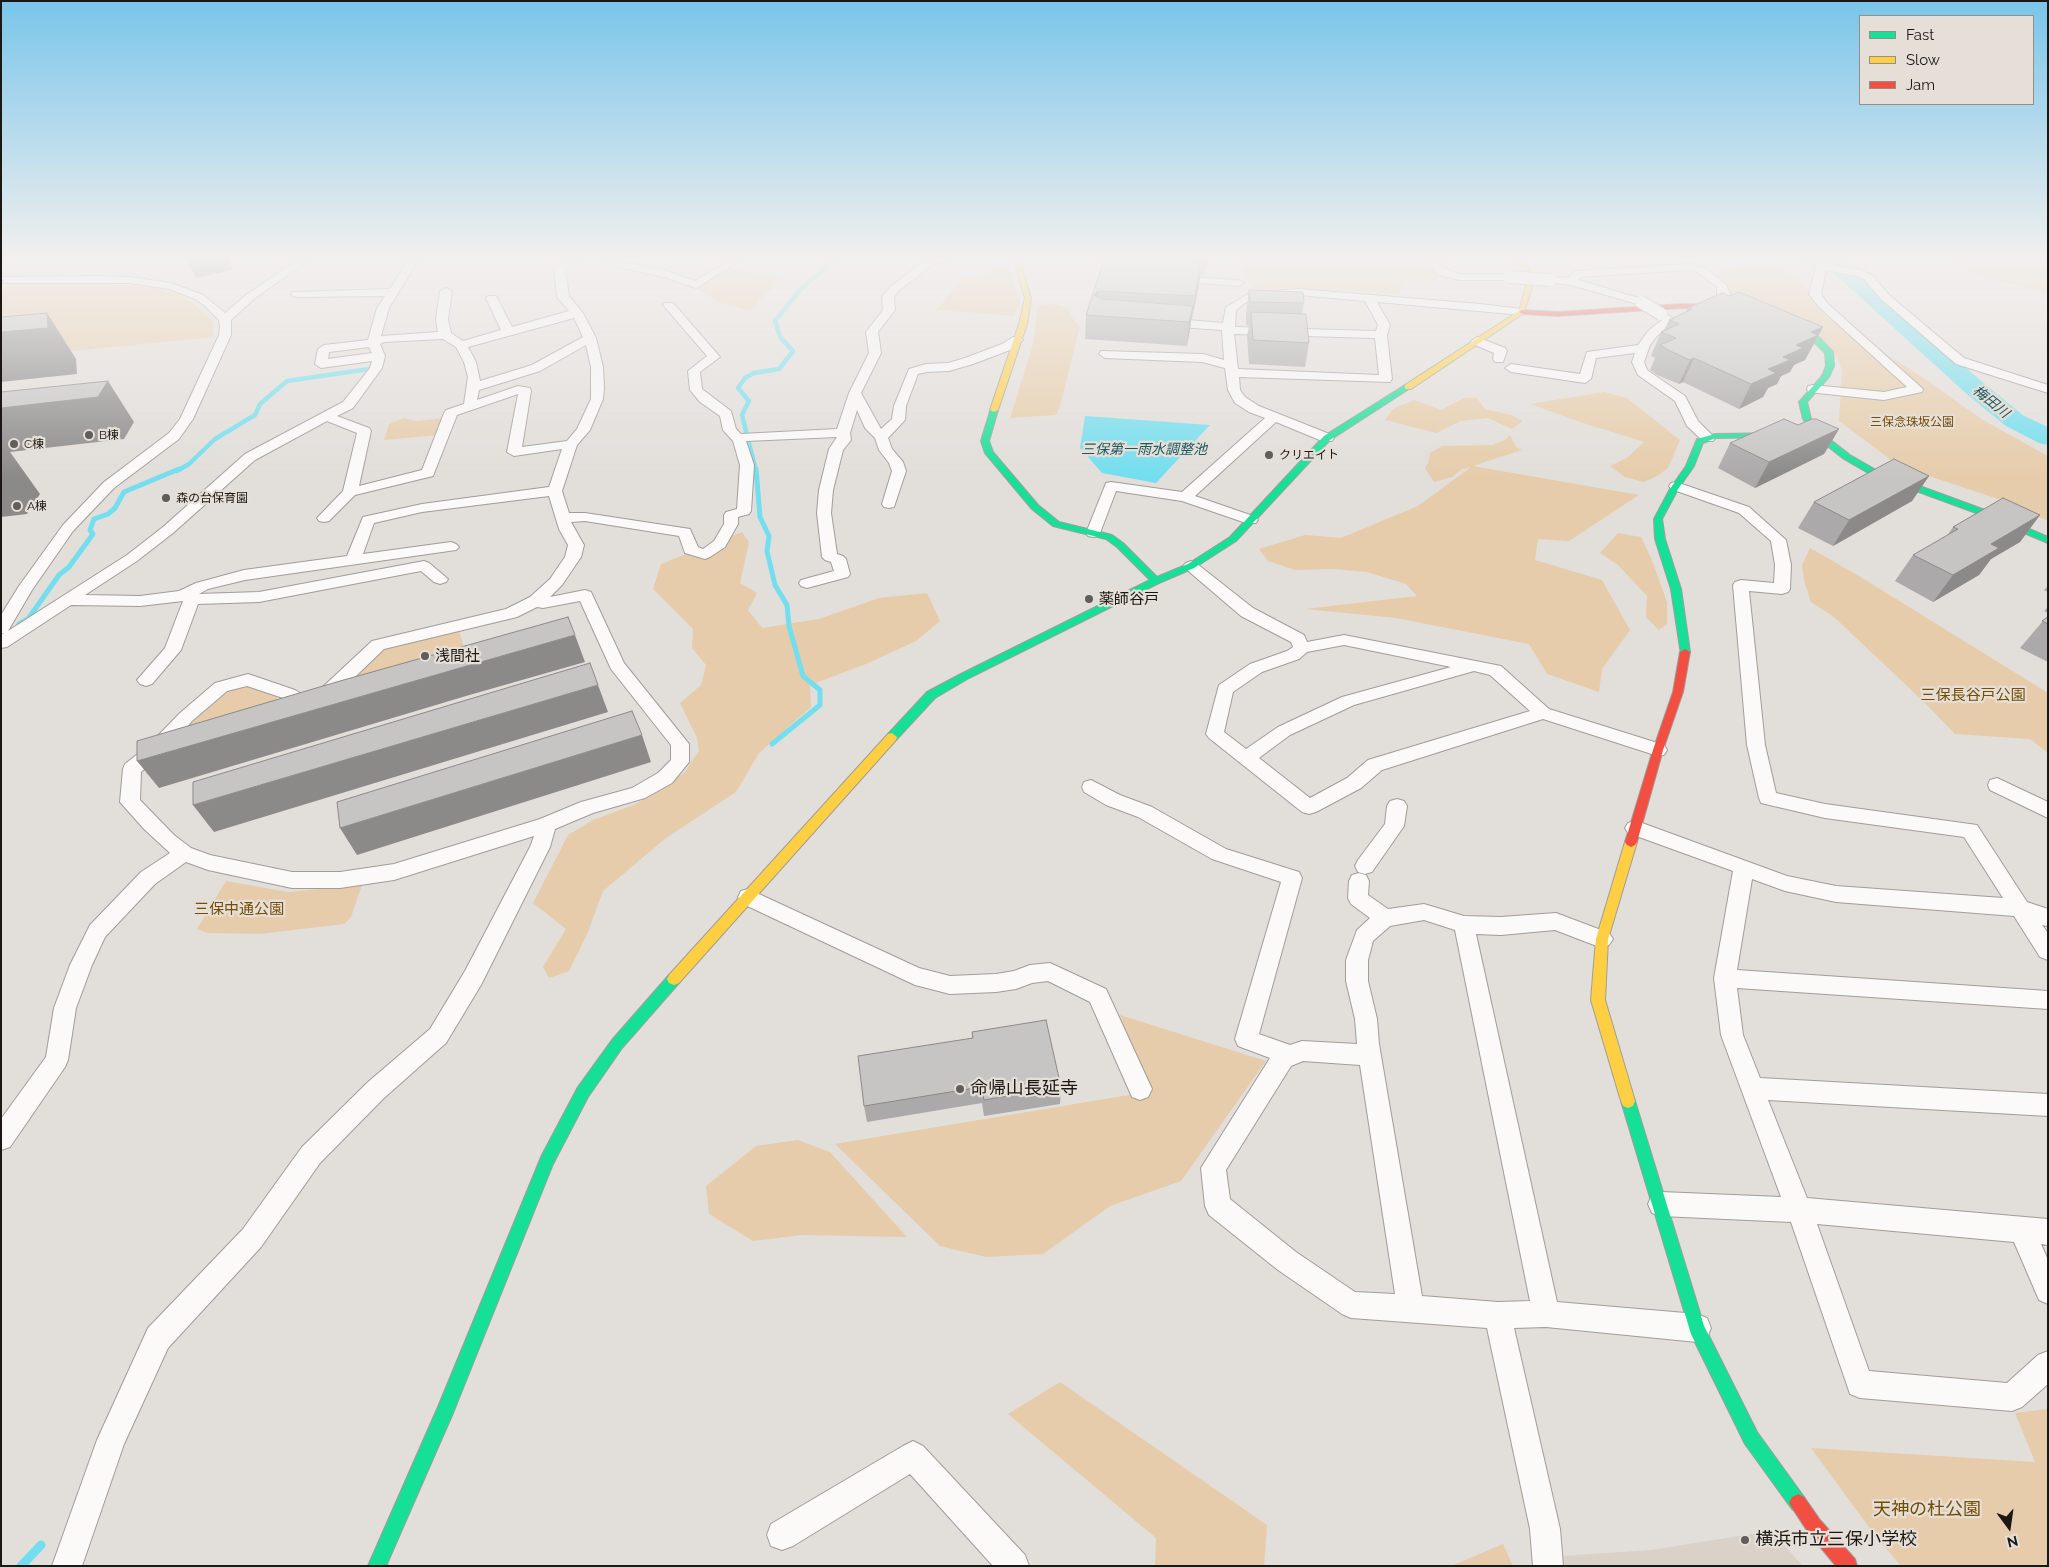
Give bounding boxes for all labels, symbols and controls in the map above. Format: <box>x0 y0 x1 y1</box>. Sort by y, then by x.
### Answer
legend <box>1859 15 2034 105</box>
text: Fast <box>1906 26 1934 44</box>
text: Slow <box>1906 51 1940 69</box>
text: Jam <box>1906 76 1935 94</box>
water label: 梅田川 <box>1969 382 2013 422</box>
park label: 三保念珠坂公園 <box>1870 415 1954 429</box>
place label: B棟 <box>99 428 119 442</box>
marker: B棟 <box>83 429 95 441</box>
place label: C棟 <box>24 437 44 451</box>
marker: C棟 <box>8 438 20 450</box>
water label: 三保第一雨水調整池 <box>1081 442 1207 458</box>
place label: クリエイト <box>1279 448 1339 462</box>
marker: クリエイト <box>1263 449 1275 461</box>
place label: 森の台保育園 <box>176 491 248 505</box>
marker: 森の台保育園 <box>160 492 172 504</box>
place label: A棟 <box>27 499 47 513</box>
marker: A棟 <box>11 500 23 512</box>
place label: 薬師谷戸 <box>1099 590 1159 608</box>
marker: 薬師谷戸 <box>1083 593 1095 605</box>
place label: 浅間社 <box>435 647 480 665</box>
marker: 浅間社 <box>419 650 431 662</box>
park label: 三保長谷戸公園 <box>1921 686 2025 704</box>
park label: 三保中通公園 <box>194 900 284 918</box>
place label: 命帰山長延寺 <box>970 1078 1078 1100</box>
marker: 命帰山長延寺 <box>954 1083 966 1095</box>
park label: 天神の杜公園 <box>1873 1499 1981 1521</box>
north arrow <box>1984 1502 2034 1552</box>
place label: 横浜市立三保小学校 <box>1755 1529 1917 1551</box>
text: N <box>2006 1532 2020 1551</box>
marker: 横浜市立三保小学校 <box>1739 1534 1751 1546</box>

